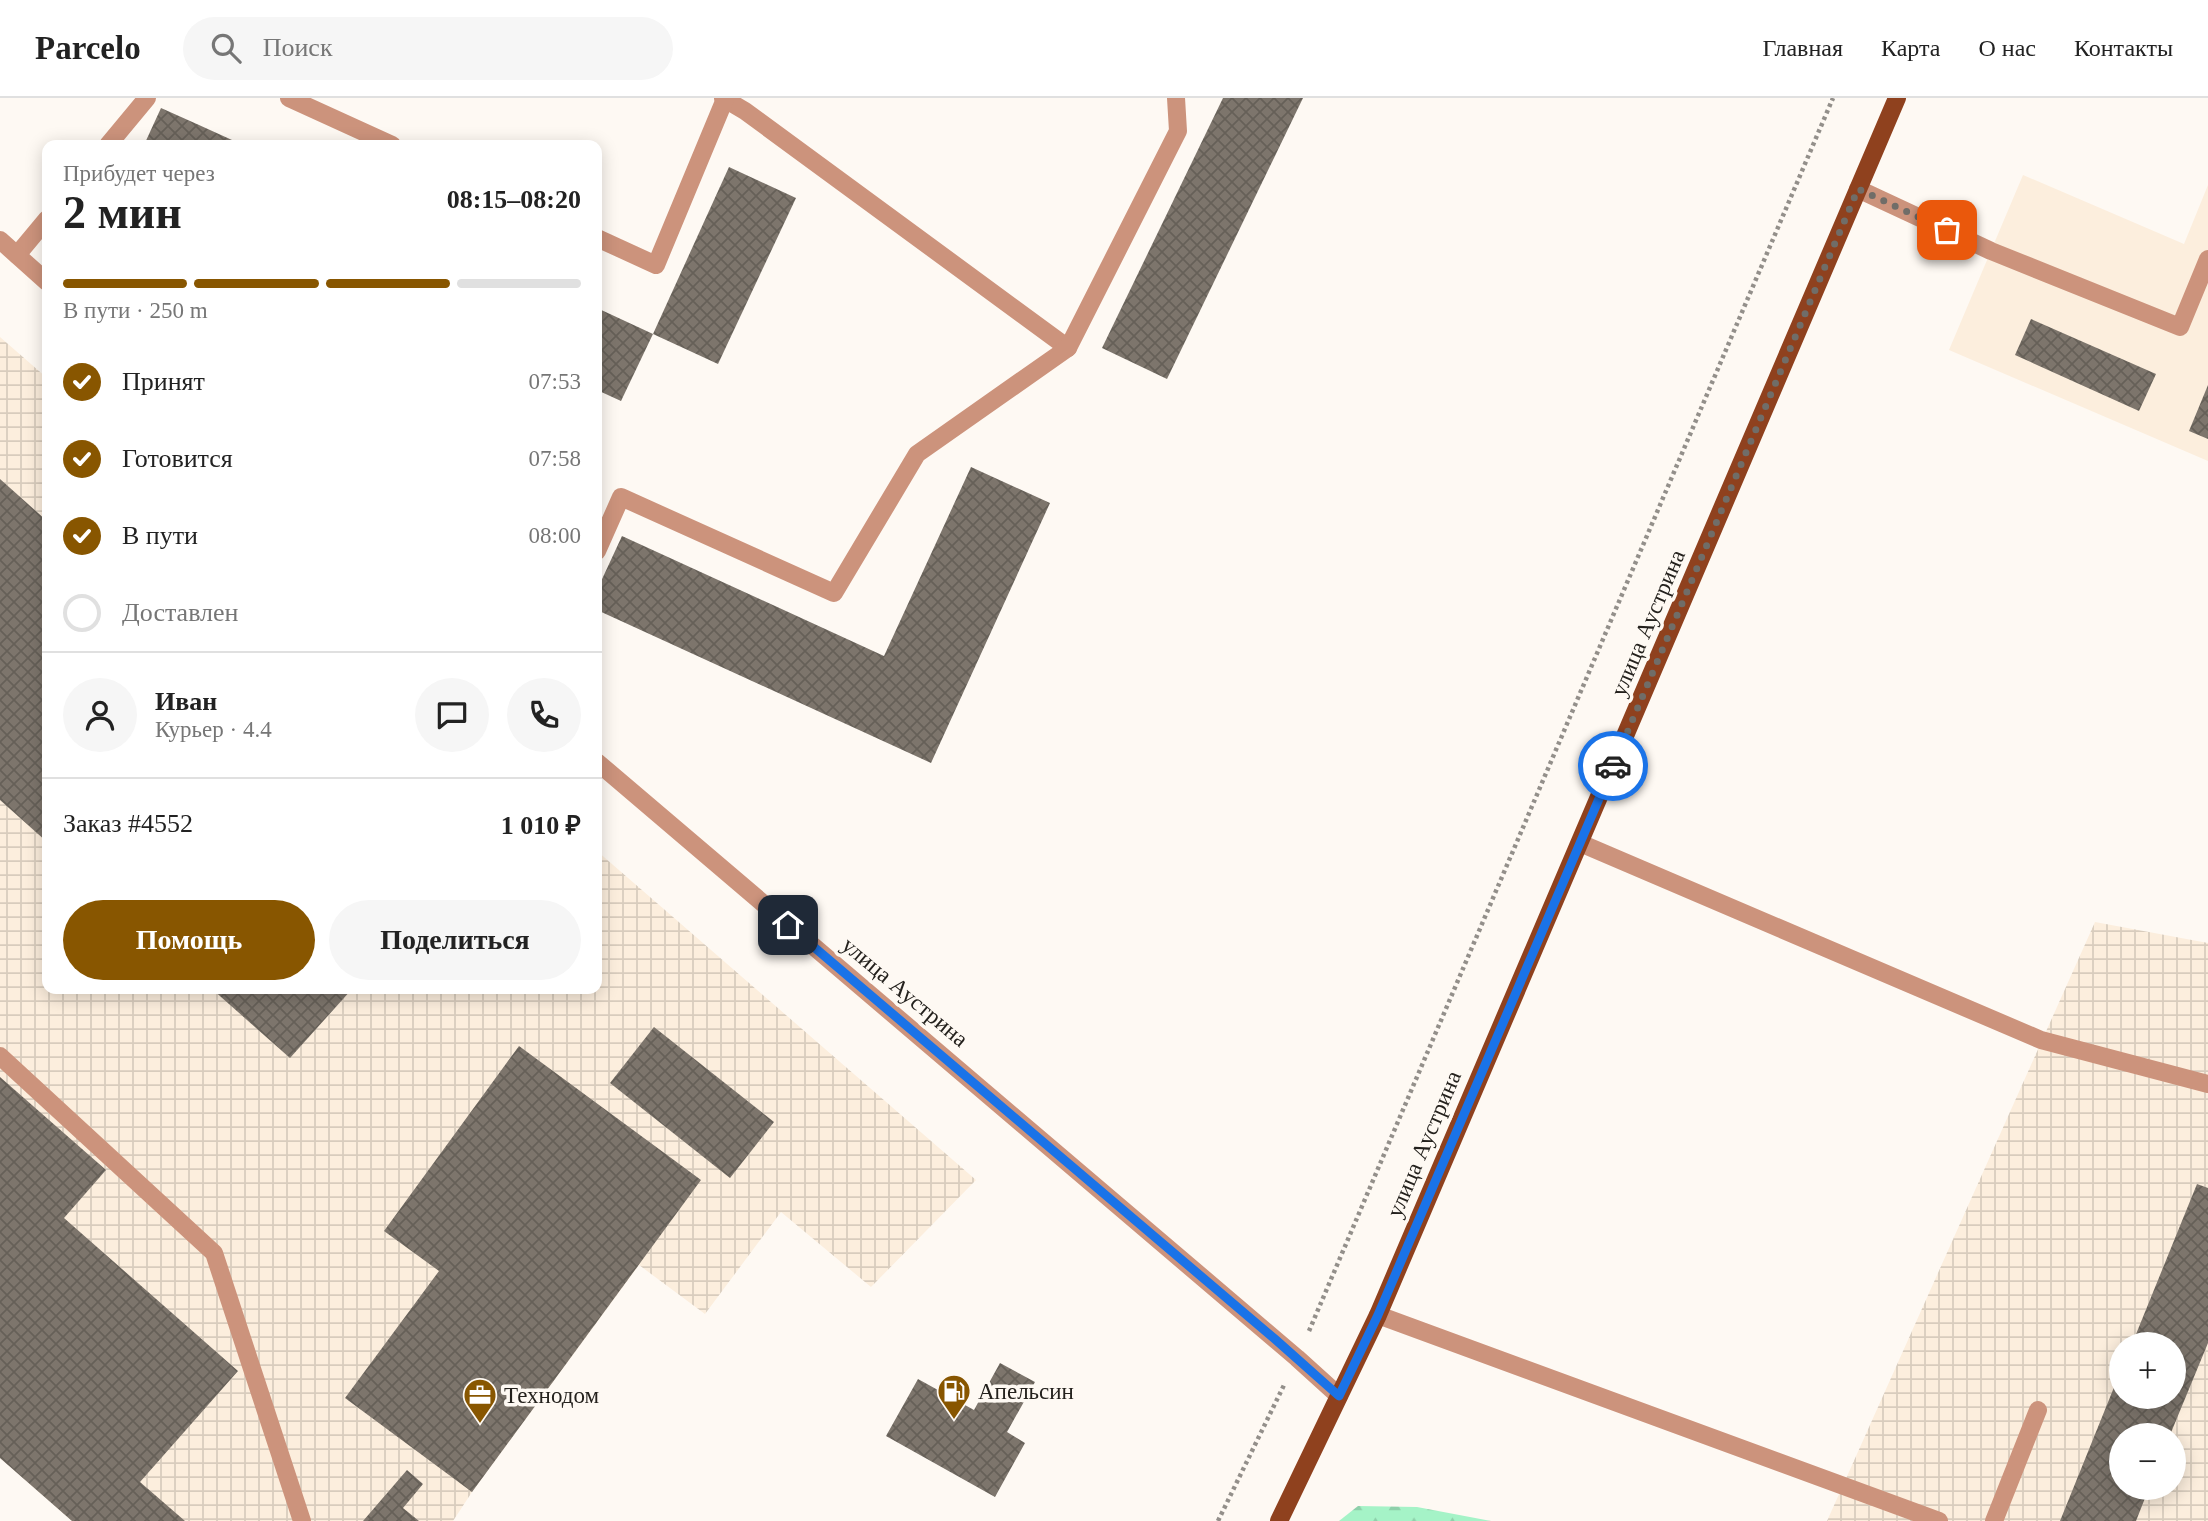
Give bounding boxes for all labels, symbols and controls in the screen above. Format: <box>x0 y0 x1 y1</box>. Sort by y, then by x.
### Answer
search box <box>183 17 673 80</box>
icon: search <box>207 29 245 67</box>
text: Parcelo <box>35 30 141 66</box>
text: Поиск <box>263 33 333 62</box>
text: Главная <box>1762 35 1843 61</box>
text: Карта <box>1881 35 1940 61</box>
text: О нас <box>1978 35 2036 61</box>
text: Контакты <box>2074 35 2173 61</box>
text: Прибудет через <box>63 161 215 186</box>
text: 08:15–08:20 <box>447 185 581 214</box>
text: 2 мин <box>63 187 182 238</box>
pin <box>1917 200 1977 260</box>
icon: bag <box>1928 211 1966 249</box>
text: В пути · 250 m <box>63 298 208 323</box>
icon: check <box>63 363 101 401</box>
text: Принят <box>122 367 205 396</box>
text: 07:53 <box>529 369 581 394</box>
icon: check <box>63 440 101 478</box>
text: Готовится <box>122 444 233 473</box>
text: 07:58 <box>529 446 581 471</box>
icon: check <box>63 517 101 555</box>
text: В пути <box>122 521 198 550</box>
text: 08:00 <box>529 523 581 548</box>
street label: улица Аустрина <box>1606 546 1690 700</box>
text: Доставлен <box>122 598 239 627</box>
button: person <box>63 678 137 752</box>
button: chat <box>415 678 489 752</box>
button: phone <box>507 678 581 752</box>
text: Иван <box>155 687 217 716</box>
text: Курьер · 4.4 <box>155 717 272 742</box>
courier <box>1578 731 1648 801</box>
icon: car <box>1594 747 1632 785</box>
text: Заказ #4552 <box>63 809 193 838</box>
text: 1 010 ₽ <box>501 811 581 840</box>
pin <box>758 895 818 955</box>
button: Помощь <box>63 900 315 980</box>
button: Поделиться <box>329 900 581 980</box>
icon: home <box>769 906 807 944</box>
street label: улица Аустрина <box>837 932 973 1052</box>
street label: улица Аустрина <box>1382 1067 1466 1221</box>
map controls <box>2109 1332 2186 1500</box>
button: + <box>2109 1332 2186 1409</box>
fuel station icon: Апельсин <box>935 1372 973 1421</box>
office icon: Технодом <box>461 1376 499 1425</box>
place label: Апельсин <box>978 1379 1074 1404</box>
place label: Технодом <box>504 1383 599 1408</box>
button: − <box>2109 1423 2186 1500</box>

